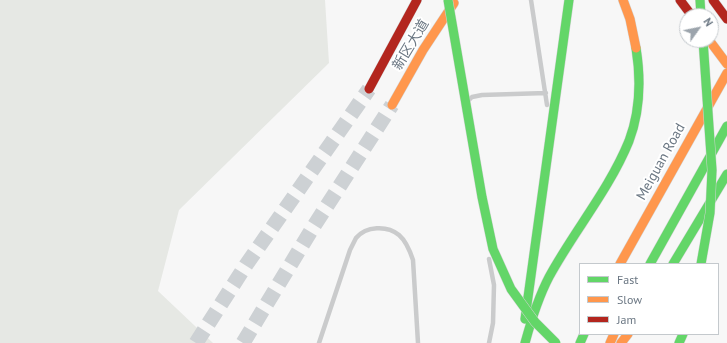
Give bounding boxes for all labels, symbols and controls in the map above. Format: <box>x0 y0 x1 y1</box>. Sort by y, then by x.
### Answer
north arrow <box>679 8 719 48</box>
text: N <box>700 15 716 29</box>
street label: 新区大道 <box>389 17 433 73</box>
street label: Meiguan Road <box>633 121 689 203</box>
legend <box>579 263 719 335</box>
text: Fast <box>617 272 638 287</box>
text: Slow <box>617 292 642 307</box>
text: Jam <box>617 312 636 327</box>

